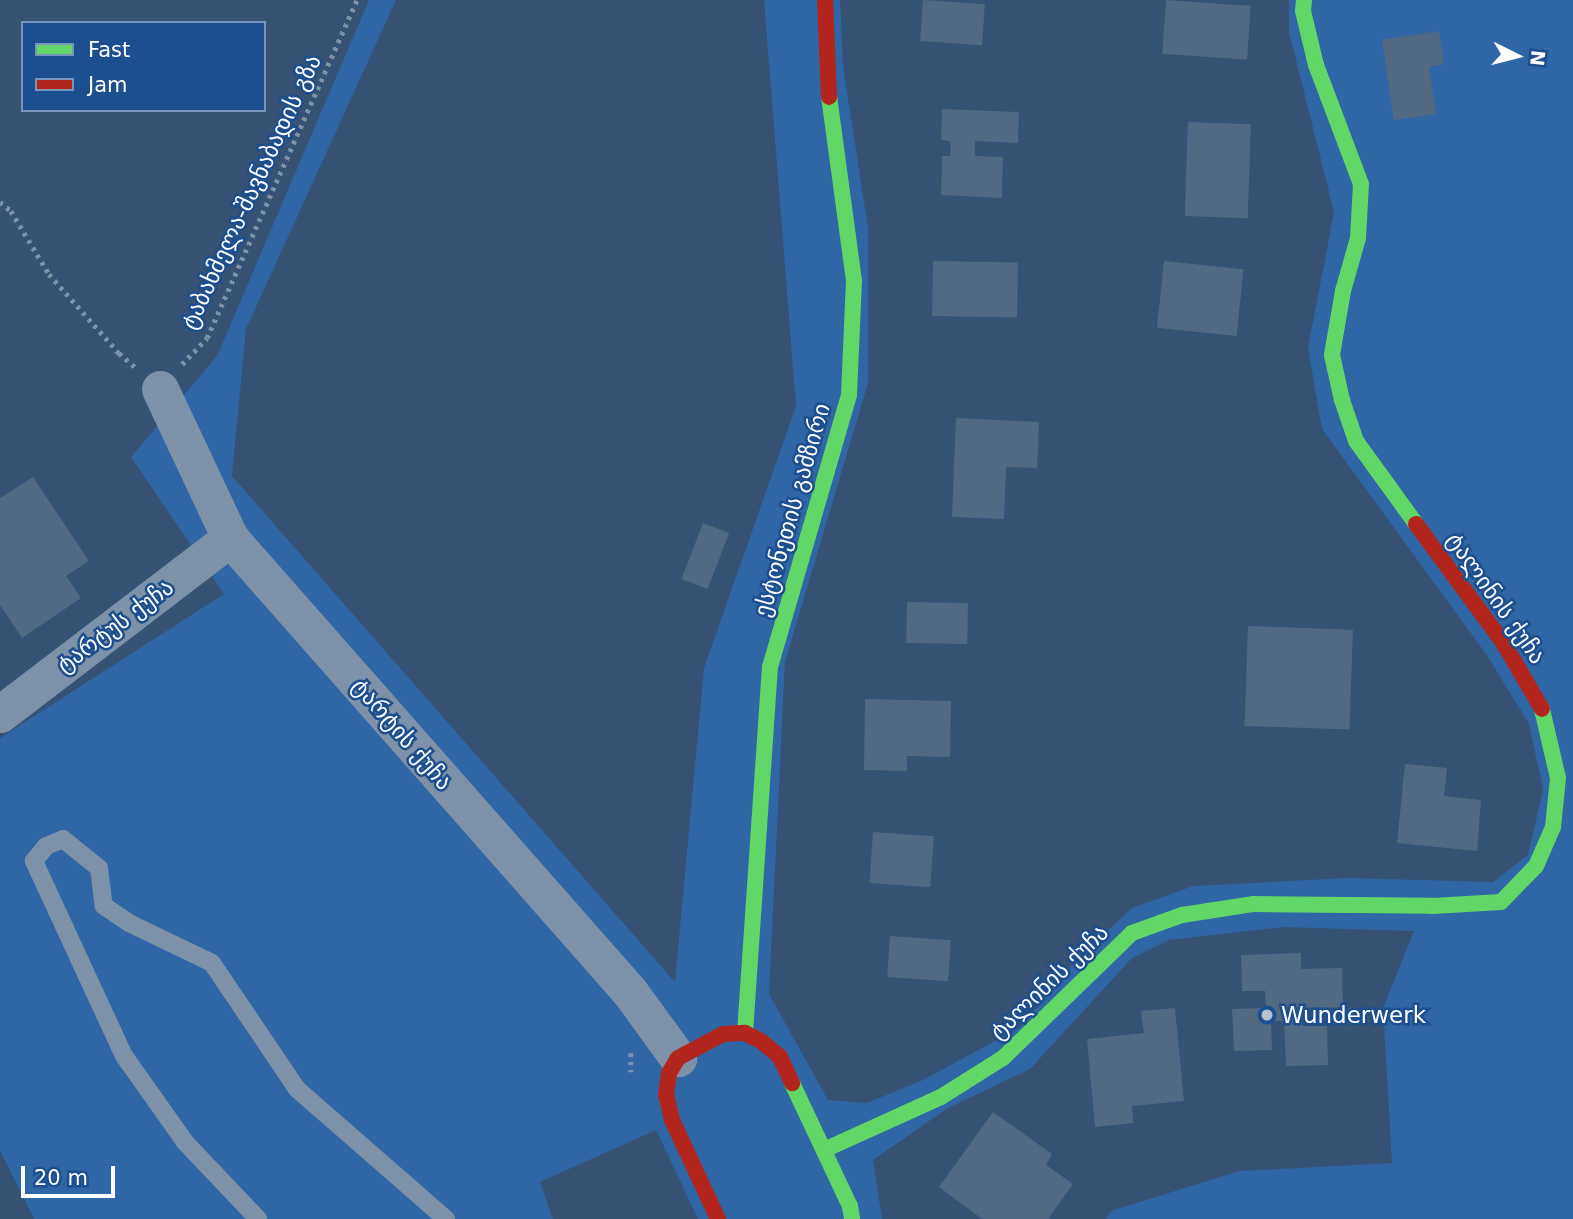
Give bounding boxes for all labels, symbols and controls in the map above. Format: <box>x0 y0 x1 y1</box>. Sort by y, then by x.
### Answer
legend <box>21 21 266 112</box>
north arrow <box>1482 21 1552 91</box>
text: Fast <box>88 38 130 62</box>
text: N <box>1526 49 1550 67</box>
street label: ტაბახმელა-შავნაბადის გზა <box>175 50 327 334</box>
text: Jam <box>88 73 128 97</box>
street label: ესტონეთის გამზირი <box>748 400 836 620</box>
street label: ტალინის ქუჩა <box>1441 527 1551 669</box>
street label: ტარტუს ქუჩა <box>51 573 179 679</box>
street label: ტარტის ქუჩა <box>346 673 458 795</box>
street label: ტალინის ქუჩა <box>984 919 1114 1045</box>
place label: Wunderwerk <box>1281 1001 1426 1029</box>
marker: Wunderwerk <box>1259 1007 1275 1023</box>
scale bar <box>24 1152 119 1196</box>
text: 20 m <box>34 1166 88 1190</box>

